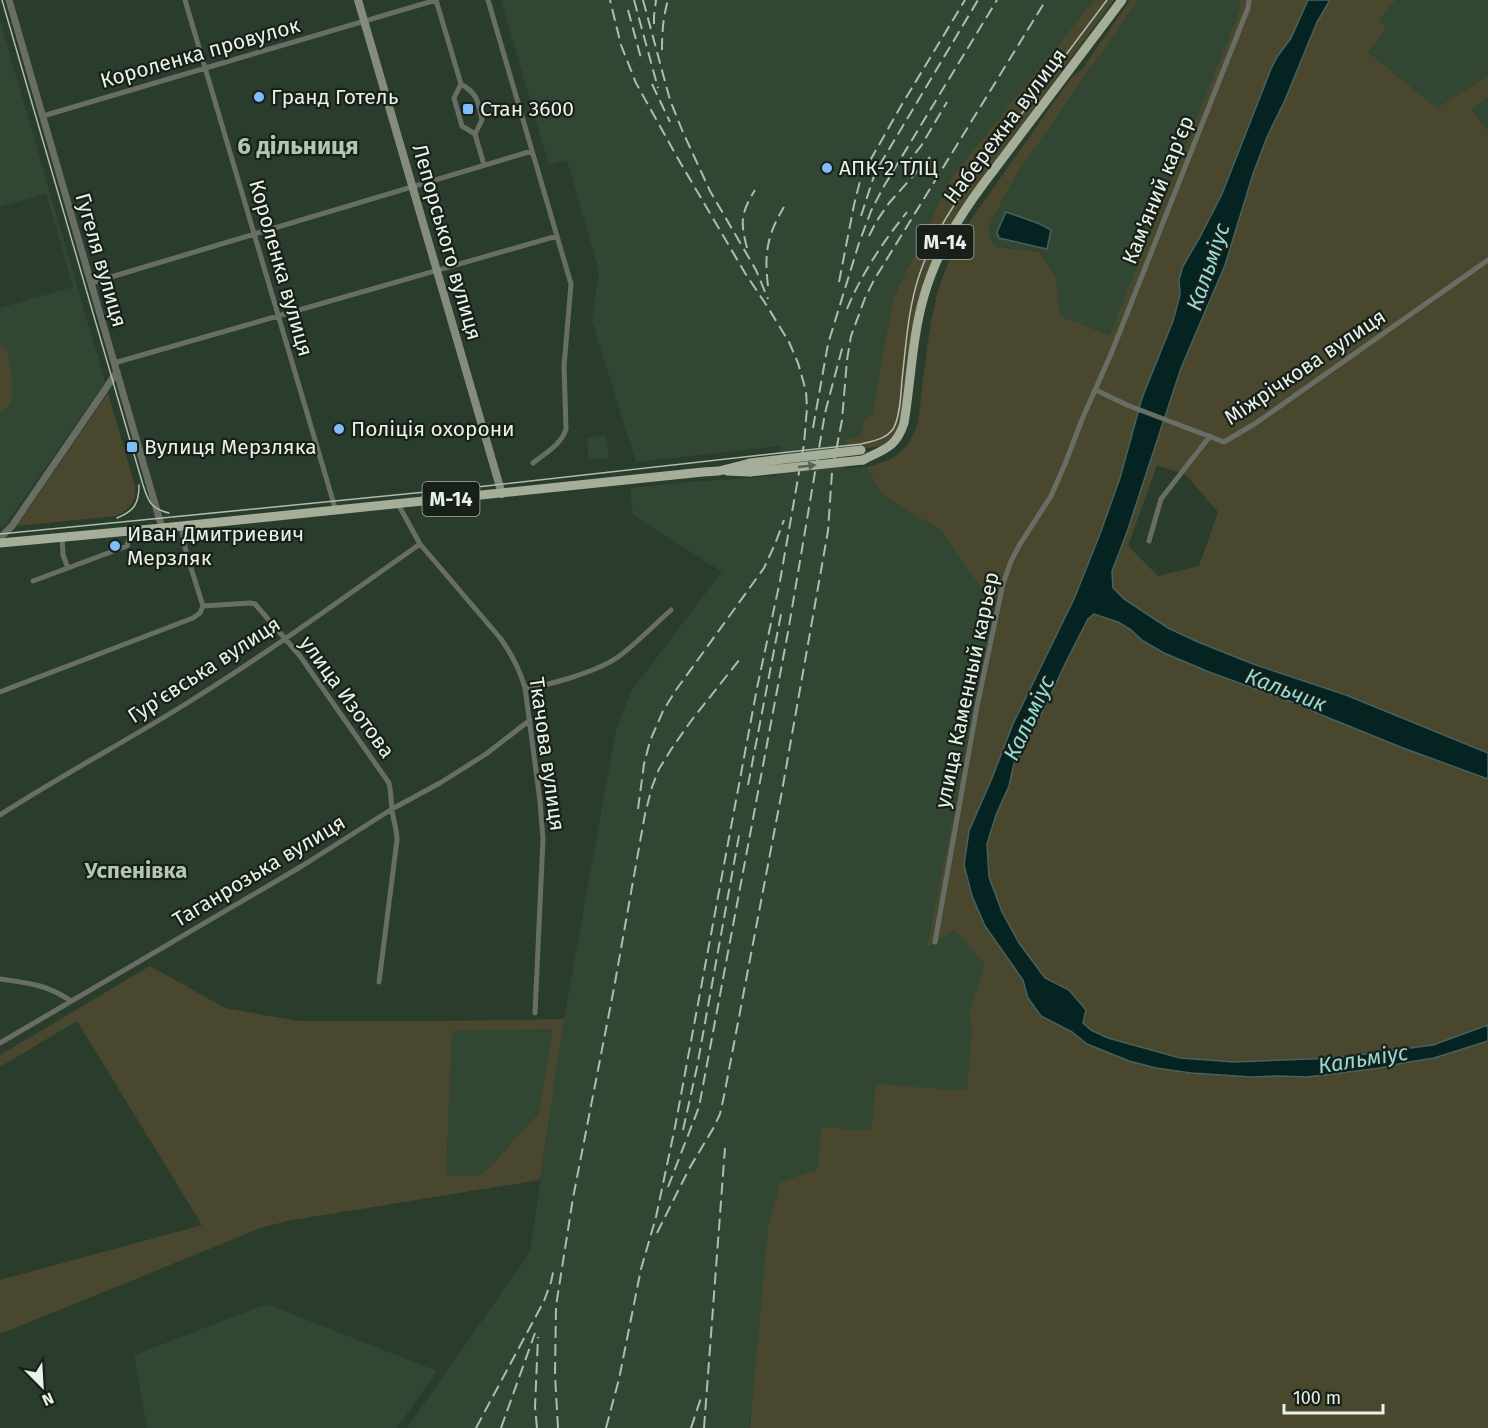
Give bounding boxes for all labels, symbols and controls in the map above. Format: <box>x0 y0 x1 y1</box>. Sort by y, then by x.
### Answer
street label: Короленка провулок <box>97 12 303 94</box>
street label: Набережна вулиця <box>938 43 1072 209</box>
place label: Гранд Готель <box>271 84 399 110</box>
marker: Гранд Готель <box>252 90 266 104</box>
place label: Стан 3600 <box>480 96 574 122</box>
marker: Стан 3600 <box>461 102 475 116</box>
street label: Кам'яний кар'єр <box>1116 112 1200 268</box>
district label: 6 дільниця <box>237 132 359 160</box>
street label: Лепорського вулиця <box>407 141 487 343</box>
place label: АПК-2 ТЛЦ <box>839 155 938 181</box>
marker: АПК-2 ТЛЦ <box>820 161 834 175</box>
street label: Короленка вулиця <box>243 177 319 359</box>
street label: Гугеля вулиця <box>69 190 133 330</box>
water label: Кальміус <box>1180 219 1236 314</box>
road number: М-14 <box>916 225 974 259</box>
street label: Міжрічкова вулиця <box>1219 303 1391 431</box>
place label: Поліція охорони <box>351 416 515 442</box>
marker: Поліція охорони <box>332 422 346 436</box>
place label: Вулиця Мерзляка <box>144 434 317 460</box>
marker: Вулиця Мерзляка <box>125 440 139 454</box>
one-way arrow <box>797 461 816 471</box>
road number: М-14 <box>422 482 480 516</box>
place label: Иван Дмитриевич Мерзляк <box>127 521 304 571</box>
marker: Иван Дмитриевич Мерзляк <box>108 539 122 553</box>
street label: улица Каменный карьер <box>929 569 1005 811</box>
street label: Гур’євська вулиця <box>123 611 285 729</box>
street label: улица Изотова <box>294 631 400 763</box>
water label: Кальчик <box>1241 662 1331 718</box>
water label: Кальміус <box>998 671 1061 765</box>
street label: Ткачова вулиця <box>523 675 571 833</box>
street label: Таганрозька вулиця <box>168 809 350 933</box>
district label: Успенівка <box>84 857 187 884</box>
water label: Кальміус <box>1316 1038 1411 1079</box>
north arrow <box>12 1356 72 1416</box>
scale bar <box>1284 1377 1383 1415</box>
text: 100 m <box>1293 1387 1341 1409</box>
text: N <box>39 1388 57 1410</box>

